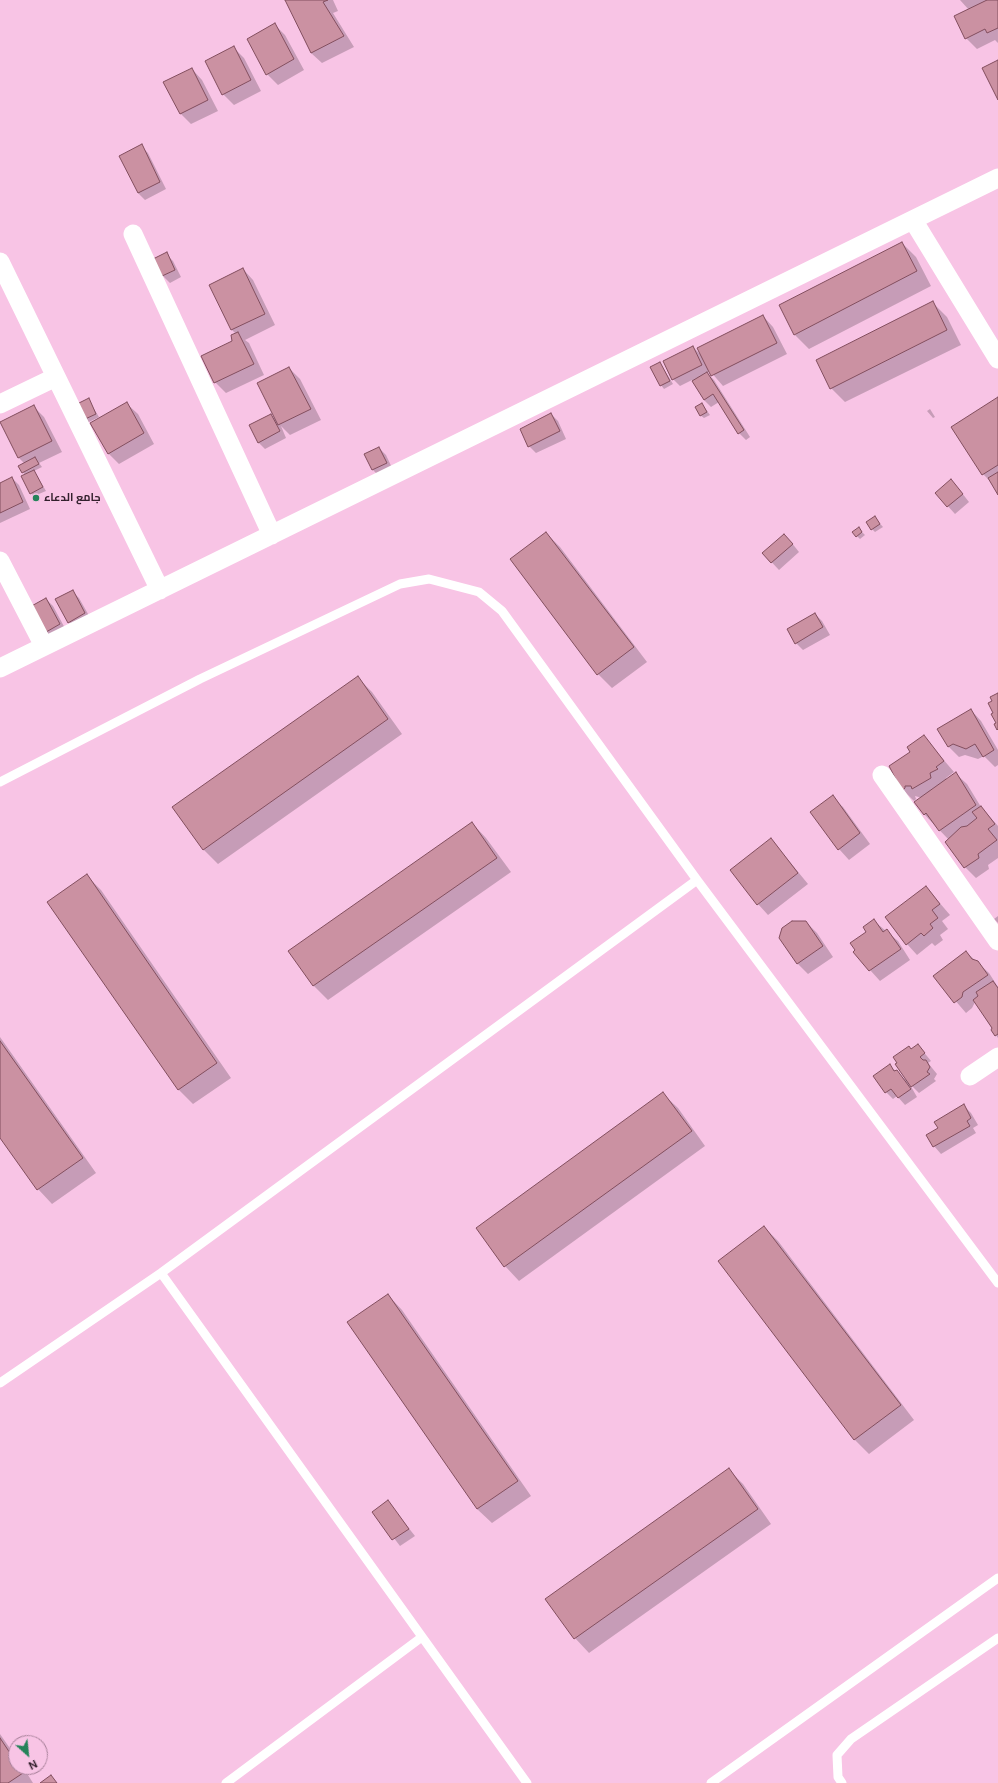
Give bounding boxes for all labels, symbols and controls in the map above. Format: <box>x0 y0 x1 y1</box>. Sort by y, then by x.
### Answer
place label: جامع الدعاء <box>44 491 101 505</box>
marker: جامع الدعاء <box>31 493 41 503</box>
north arrow <box>8 1735 48 1775</box>
text: N <box>26 1757 40 1773</box>

